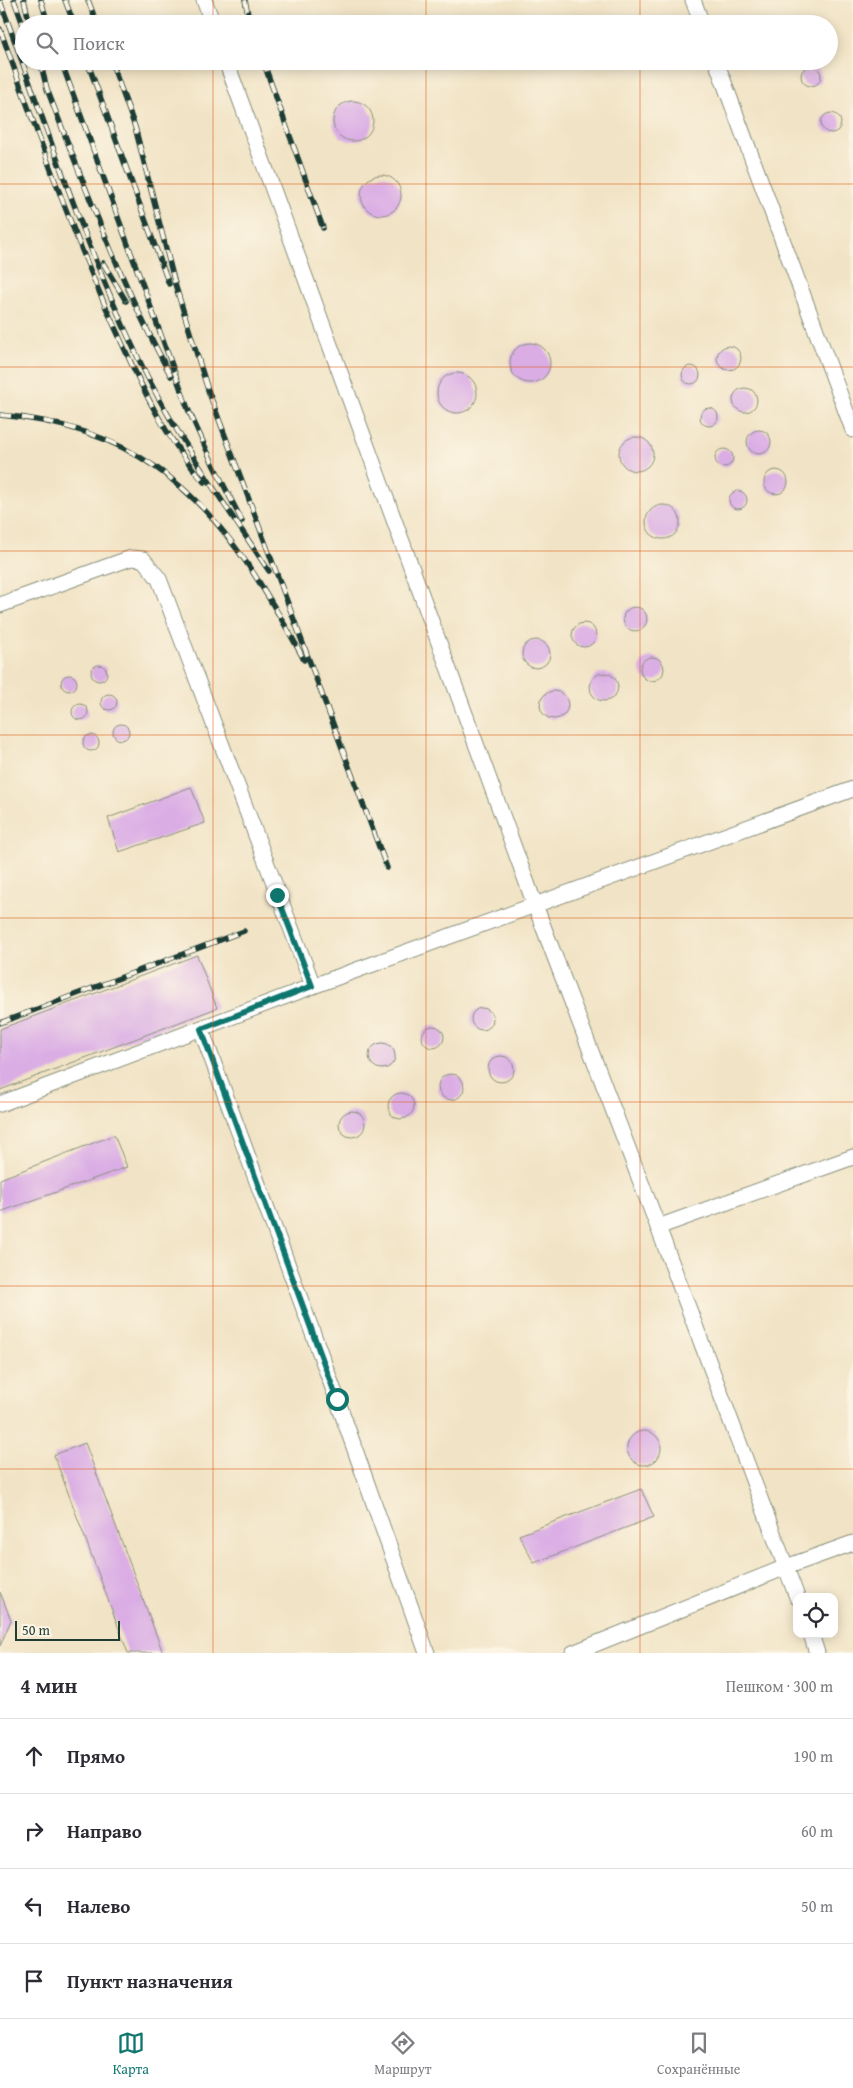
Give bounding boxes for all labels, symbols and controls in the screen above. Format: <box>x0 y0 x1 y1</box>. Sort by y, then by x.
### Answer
search box <box>15 15 838 70</box>
icon: search <box>33 29 61 57</box>
text: Поиск <box>73 29 125 57</box>
route end <box>266 884 289 907</box>
route start <box>326 1388 349 1411</box>
map controls <box>793 1593 838 1638</box>
button: locate <box>793 1593 838 1638</box>
scale bar <box>15 1618 120 1641</box>
text: 50 m <box>22 1620 50 1640</box>
text: 4 мин <box>20 1670 77 1701</box>
text: Пешком · 300 m <box>726 1674 833 1698</box>
icon: ahead <box>20 1742 48 1770</box>
text: Прямо <box>67 1742 125 1770</box>
text: 190 m <box>793 1744 833 1768</box>
icon: right <box>20 1817 48 1845</box>
text: Направо <box>67 1817 142 1845</box>
text: 60 m <box>801 1819 833 1843</box>
icon: left <box>20 1892 48 1920</box>
text: Налево <box>67 1892 130 1920</box>
text: 50 m <box>801 1894 833 1918</box>
icon: arrive <box>20 1967 48 1995</box>
text: Пункт назначения <box>67 1967 233 1995</box>
tab: Карта <box>113 2029 149 2079</box>
tab: Маршрут <box>374 2029 432 2079</box>
tab: Сохранённые <box>657 2029 740 2079</box>

